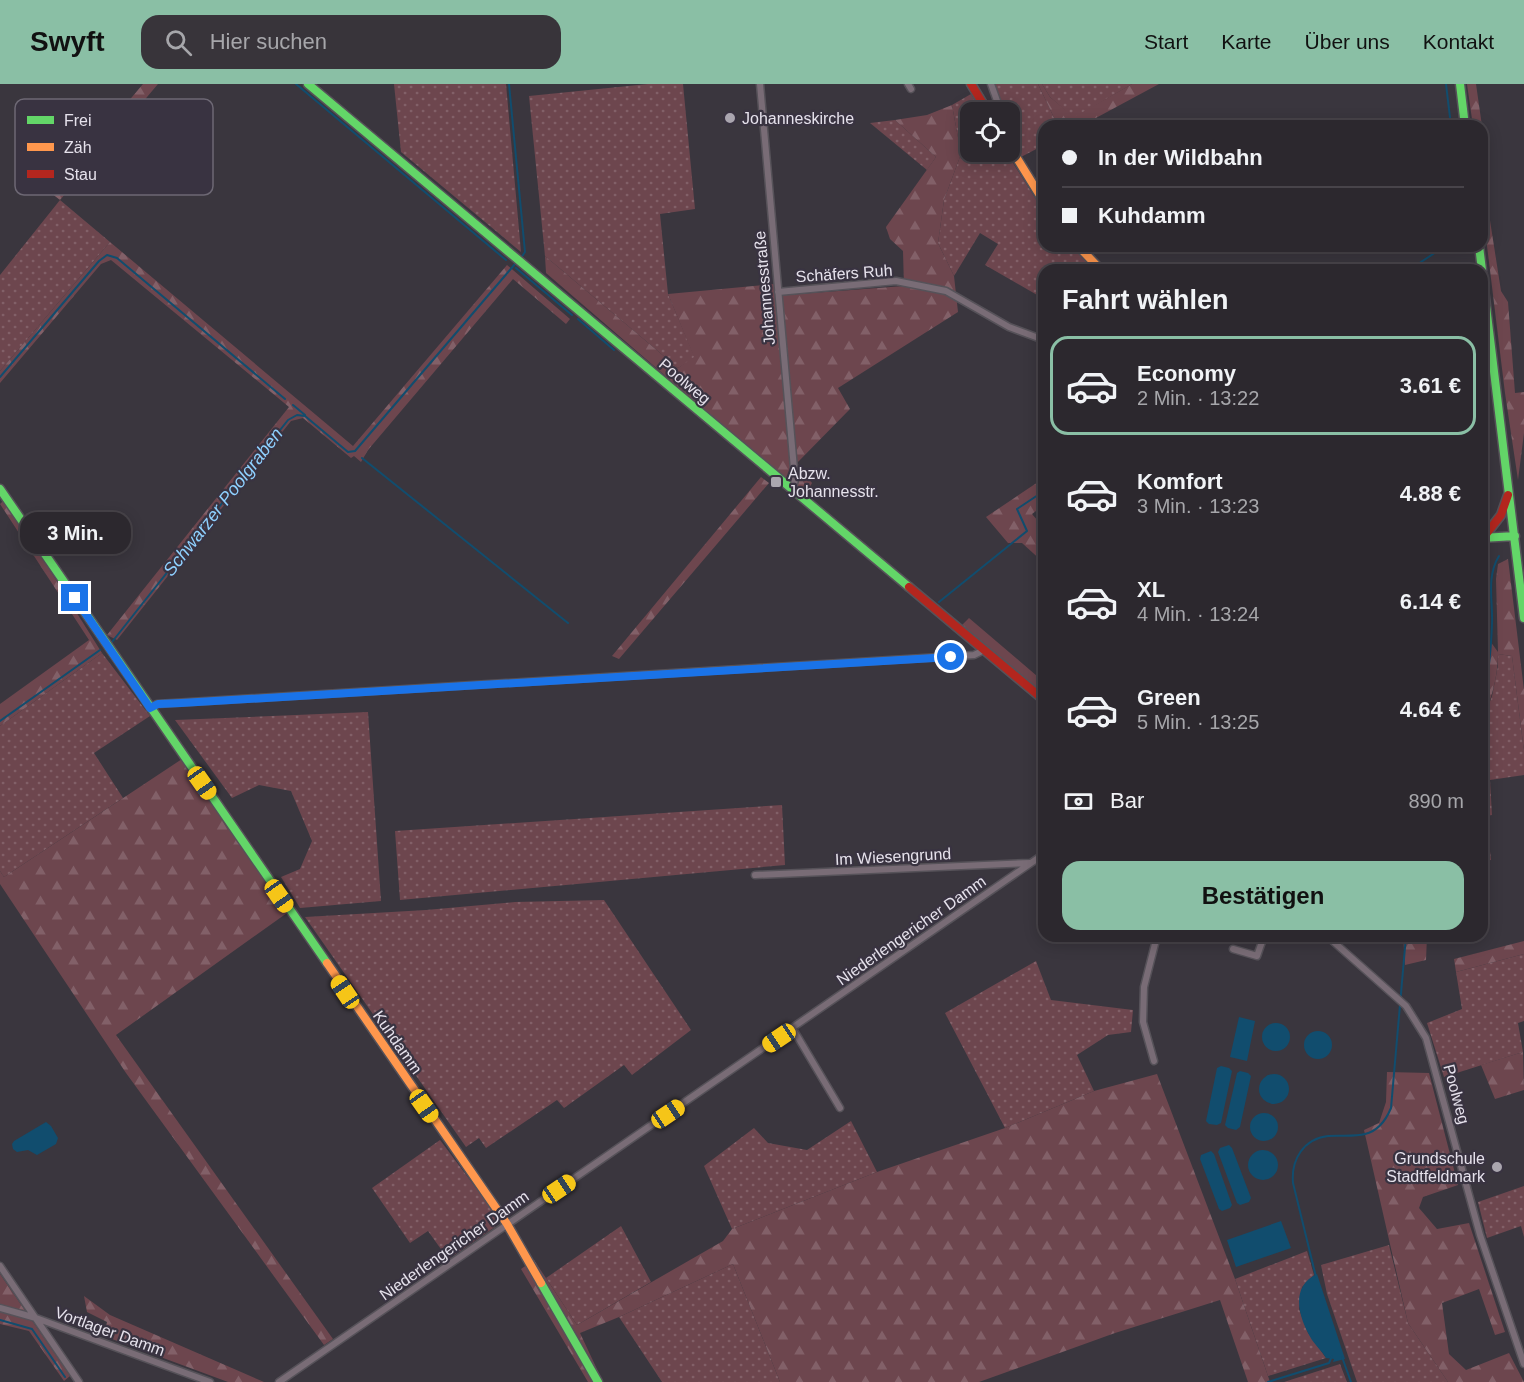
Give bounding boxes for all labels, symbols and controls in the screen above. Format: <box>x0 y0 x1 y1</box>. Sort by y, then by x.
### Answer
search box <box>141 15 561 69</box>
text: Swyft <box>30 26 105 57</box>
icon: search <box>162 26 195 59</box>
text: Hier suchen <box>210 29 327 54</box>
text: Start <box>1144 30 1188 53</box>
text: Karte <box>1221 30 1272 53</box>
text: Über uns <box>1305 30 1390 53</box>
text: Kontakt <box>1423 30 1494 53</box>
legend <box>15 99 213 195</box>
map controls <box>960 102 1020 162</box>
button: locate <box>960 102 1020 162</box>
place label: Johanneskirche <box>742 110 854 127</box>
marker: Johanneskirche <box>723 111 737 125</box>
text: Frei <box>64 112 92 129</box>
text: Zäh <box>64 139 92 156</box>
text: In der Wildbahn <box>1098 145 1263 170</box>
text: Stau <box>64 166 97 183</box>
text: Kuhdamm <box>1098 203 1206 228</box>
street label: Johannesstraße <box>751 230 778 346</box>
street label: Schäfers Ruh <box>795 262 893 285</box>
text: Fahrt wählen <box>1062 285 1229 315</box>
street label: Poolweg <box>656 355 714 408</box>
icon: car <box>1065 359 1119 413</box>
text: Economy <box>1137 361 1236 386</box>
text: 3.61 € <box>1400 373 1461 398</box>
text: 2 Min. · 13:22 <box>1137 387 1259 409</box>
water label: Schwarzer Poolgraben <box>159 424 287 580</box>
place label: Abzw. Johannesstr. <box>788 465 879 500</box>
icon: car <box>1065 467 1119 521</box>
text: Komfort <box>1137 469 1223 494</box>
marker: Abzw. Johannesstr. <box>769 475 783 489</box>
text: 4.88 € <box>1400 481 1461 506</box>
text: 3 Min. · 13:23 <box>1137 495 1259 517</box>
callout: 3 Min. <box>20 511 130 553</box>
text: 3 Min. <box>47 522 104 544</box>
icon: car <box>1065 575 1119 629</box>
text: XL <box>1137 577 1165 602</box>
route end <box>61 584 88 611</box>
text: 6.14 € <box>1400 589 1461 614</box>
text: 4 Min. · 13:24 <box>1137 603 1259 625</box>
route start <box>937 643 964 670</box>
icon: car <box>1065 683 1119 737</box>
text: Green <box>1137 685 1201 710</box>
text: 4.64 € <box>1400 697 1461 722</box>
text: 5 Min. · 13:25 <box>1137 711 1259 733</box>
car <box>184 763 220 803</box>
icon: cash <box>1062 785 1095 818</box>
text: Bar <box>1110 788 1144 813</box>
text: 890 m <box>1408 790 1464 812</box>
street label: Im Wiesengrund <box>834 845 952 868</box>
button: Bestätigen <box>1062 861 1464 930</box>
street label: Niederlengericher Damm <box>834 872 989 988</box>
car <box>261 876 297 916</box>
car <box>327 972 363 1012</box>
street label: Kuhdamm <box>370 1008 425 1077</box>
car <box>759 1020 799 1056</box>
street label: Poolweg <box>1440 1062 1473 1126</box>
car <box>406 1086 442 1126</box>
car <box>648 1096 688 1132</box>
place label: Grundschule Stadtfeldmark <box>1386 1150 1486 1185</box>
marker: Grundschule Stadtfeldmark <box>1490 1160 1504 1174</box>
car <box>539 1171 579 1207</box>
street label: Niederlengericher Damm <box>377 1187 532 1303</box>
street label: Vortlager Damm <box>53 1304 167 1359</box>

